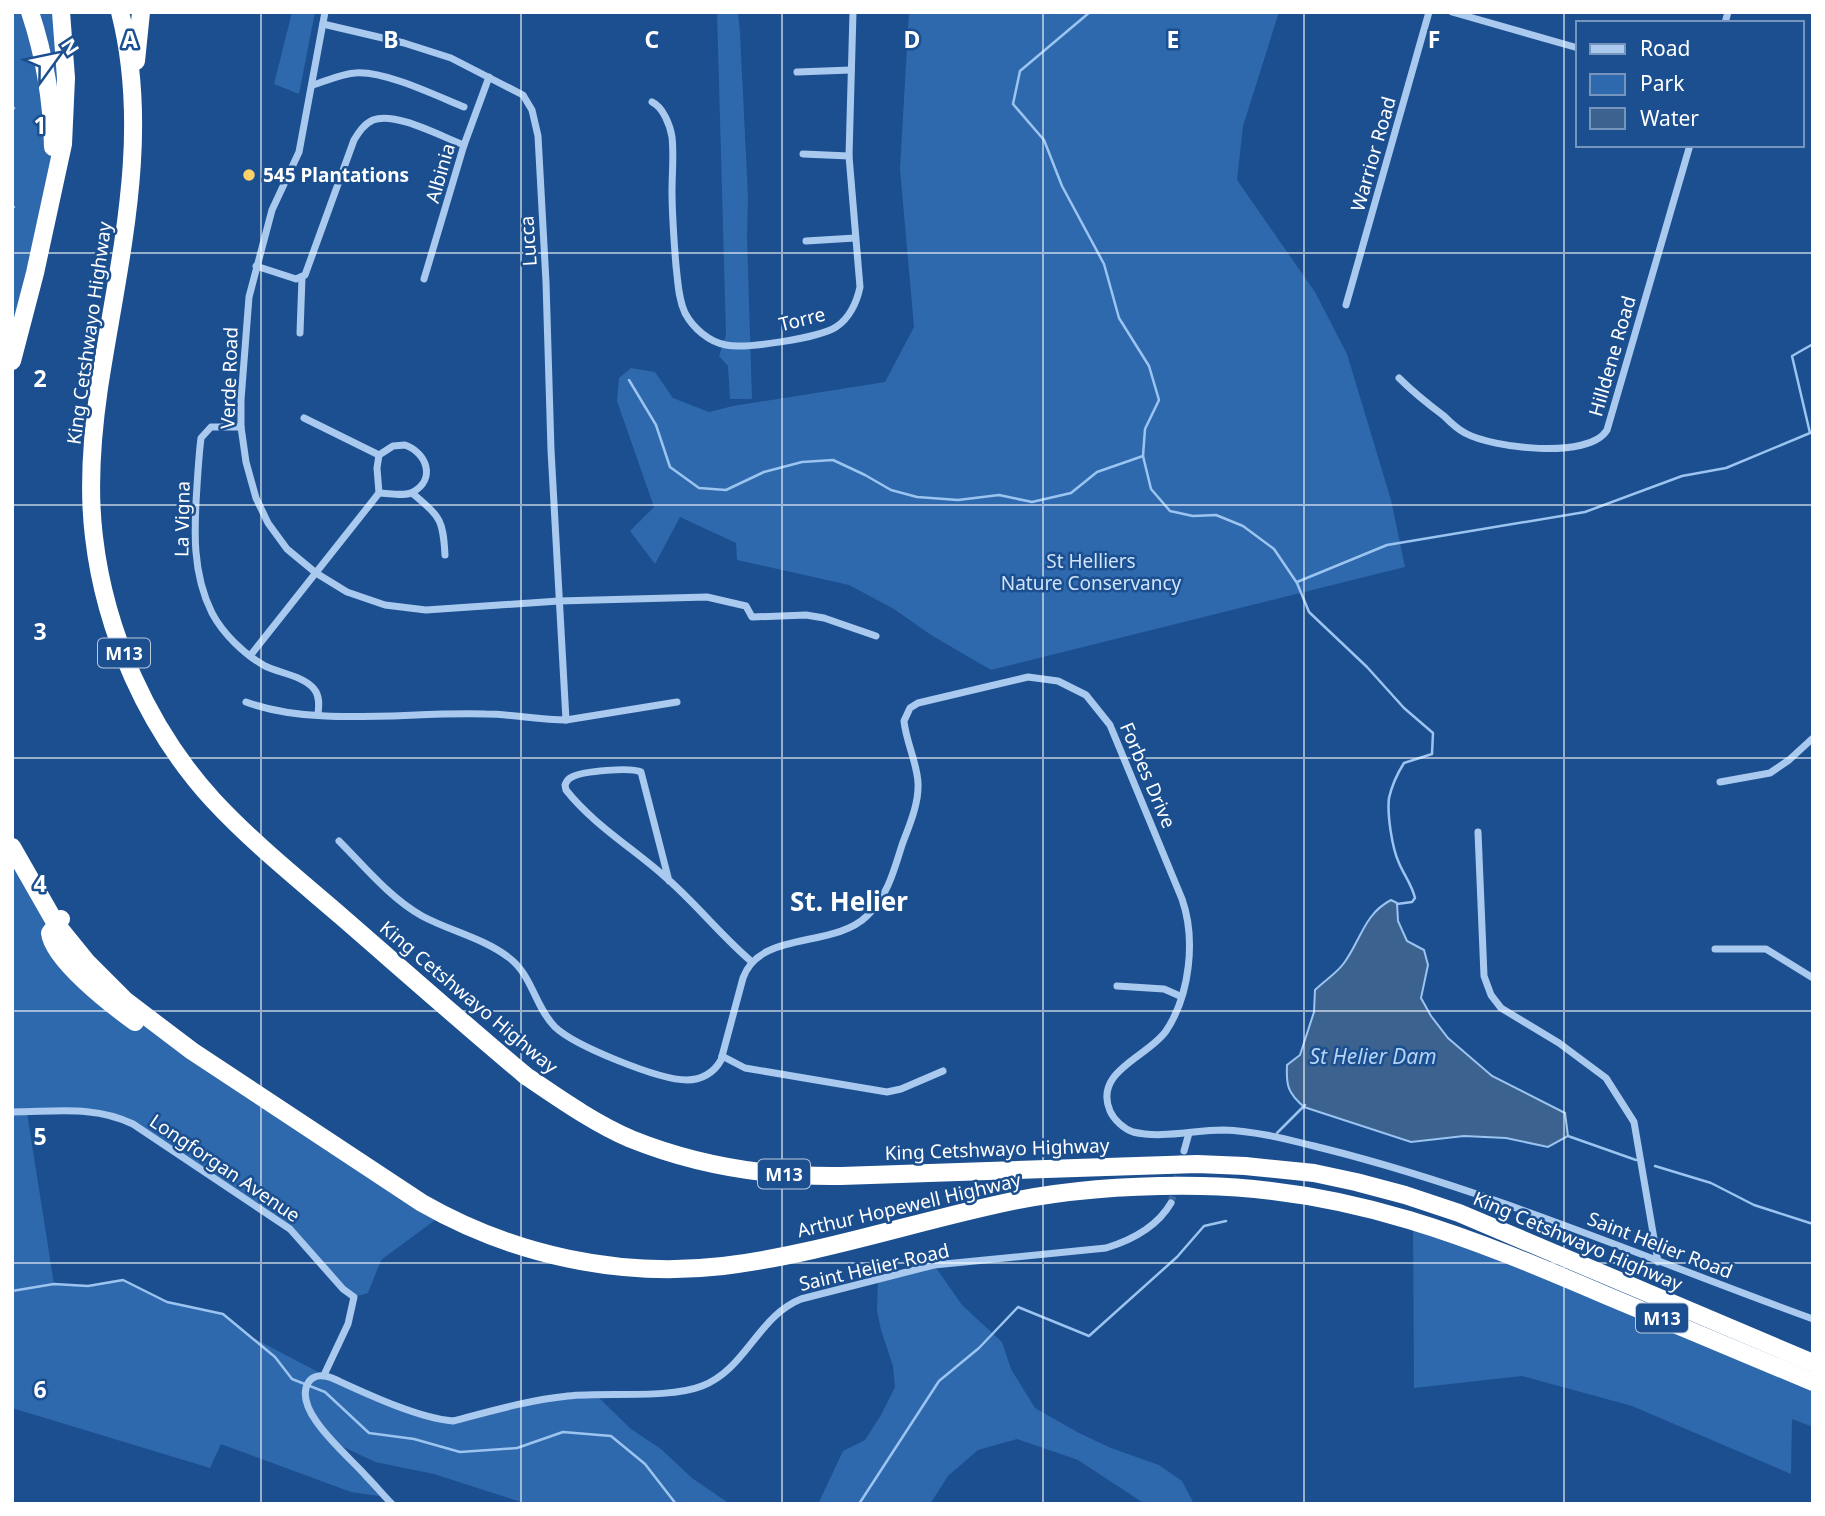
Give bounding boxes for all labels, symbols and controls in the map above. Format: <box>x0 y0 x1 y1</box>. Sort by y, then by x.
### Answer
north arrow <box>21 21 91 91</box>
legend <box>1576 21 1804 147</box>
text: A <box>122 23 138 55</box>
text: B <box>383 23 399 55</box>
text: C <box>645 23 660 55</box>
text: D <box>904 23 920 55</box>
text: E <box>1167 23 1179 55</box>
text: F <box>1428 23 1440 55</box>
text: N <box>55 33 85 60</box>
text: Road <box>1640 34 1690 62</box>
text: Park <box>1640 69 1685 97</box>
street label: Warrior Road <box>1344 93 1402 215</box>
text: Water <box>1640 104 1699 132</box>
text: 1 <box>33 109 47 141</box>
street label: Albinia <box>419 140 461 206</box>
place label: 545 Plantations <box>263 162 409 188</box>
marker: 545 Plantations <box>241 167 257 183</box>
street label: Lucca <box>513 215 543 267</box>
street label: King Cetshwayo Highway <box>60 220 118 446</box>
street label: Hilldene Road <box>1582 293 1642 419</box>
street label: Torre <box>776 301 828 337</box>
street label: Verde Road <box>214 326 244 430</box>
text: 2 <box>33 362 47 394</box>
street label: La Vigna <box>168 481 196 557</box>
park label: St Helliers Nature Conservancy <box>1001 548 1182 596</box>
text: 3 <box>33 615 47 647</box>
road number: M13 <box>98 638 150 668</box>
street label: Forbes Drive <box>1114 718 1182 832</box>
text: 4 <box>33 867 47 899</box>
district label: St. Helier <box>790 883 908 919</box>
street label: King Cetshwayo Highway <box>375 915 564 1079</box>
water label: St Helier Dam <box>1309 1042 1437 1070</box>
street label: Longforgan Avenue <box>145 1108 305 1228</box>
text: 5 <box>33 1120 47 1152</box>
street label: King Cetshwayo Highway <box>884 1132 1110 1166</box>
road number: M13 <box>758 1160 810 1189</box>
street label: Arthur Hopewell Highway <box>795 1167 1024 1243</box>
street label: King Cetshwayo Highway <box>1469 1185 1687 1297</box>
street label: Saint Helier Road <box>1584 1205 1736 1285</box>
street label: Saint Helier Road <box>796 1237 952 1297</box>
road number: M13 <box>1636 1303 1688 1332</box>
text: 6 <box>33 1373 47 1405</box>

